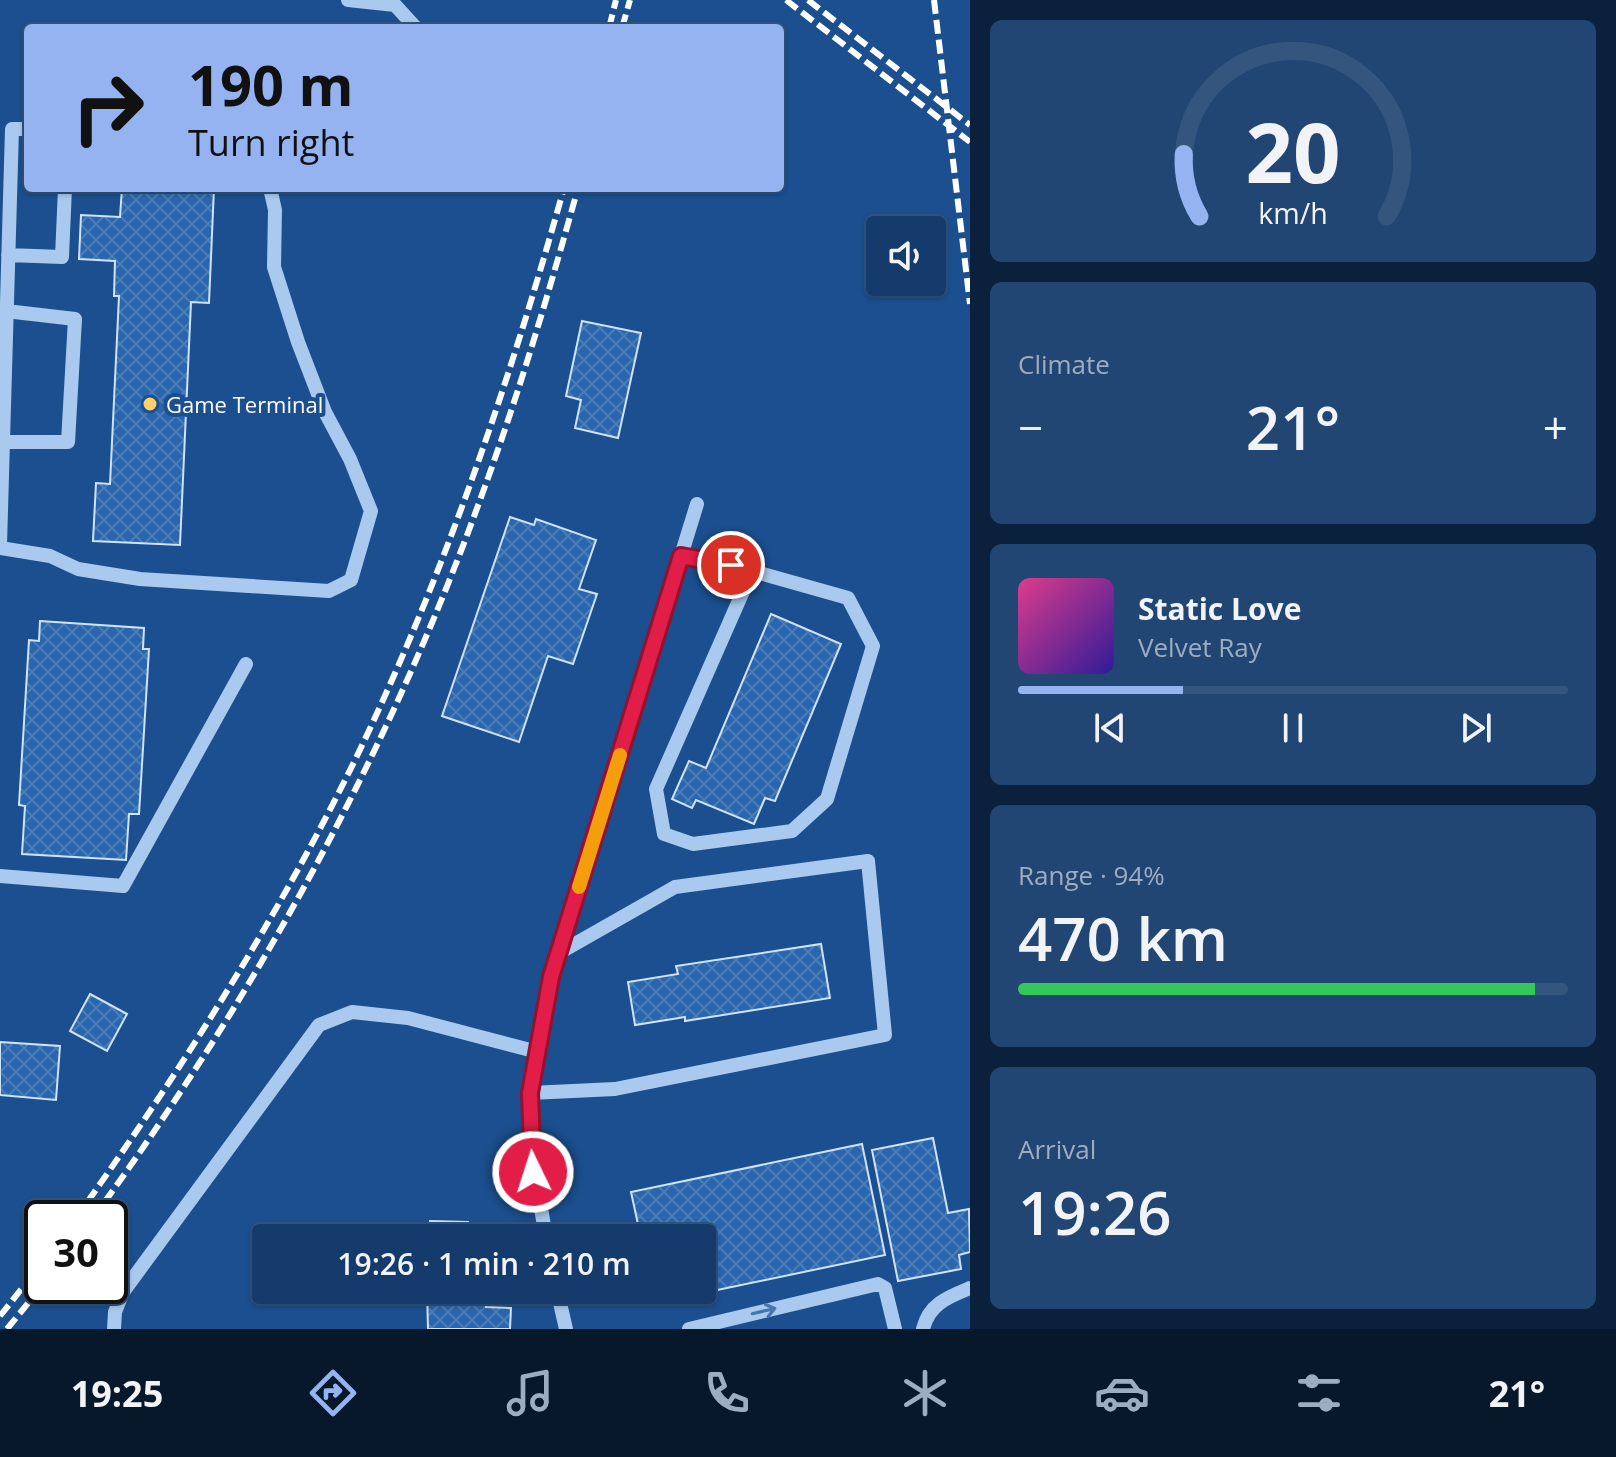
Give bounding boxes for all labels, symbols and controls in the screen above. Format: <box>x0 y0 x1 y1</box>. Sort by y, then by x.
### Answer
text: 190 m <box>188 46 354 122</box>
icon: right <box>56 56 160 160</box>
text: 20 <box>1245 93 1341 206</box>
text: Turn right <box>188 118 354 167</box>
text: km/h <box>1258 193 1328 232</box>
map controls <box>866 216 946 296</box>
button: sound <box>866 216 946 296</box>
text: Climate <box>1018 346 1110 382</box>
text: 21° <box>1246 386 1340 468</box>
place label: Game Terminal <box>166 389 323 419</box>
marker: Game Terminal <box>141 395 159 413</box>
text: − <box>1018 397 1043 457</box>
text: + <box>1543 397 1568 457</box>
pin <box>697 531 765 599</box>
icon: arrive <box>709 543 753 587</box>
text: Static Love <box>1138 588 1301 629</box>
text: Velvet Ray <box>1138 629 1262 665</box>
icon: previous <box>1088 706 1132 750</box>
icon: pause <box>1271 706 1315 750</box>
icon: next <box>1454 706 1498 750</box>
text: Range · 94% <box>1018 857 1165 893</box>
text: 470 km <box>1018 897 1228 979</box>
position arrow <box>491 1130 575 1214</box>
text: Arrival <box>1018 1131 1096 1167</box>
text: 19:26 <box>1018 1171 1172 1253</box>
speed limit sign: 30 <box>24 1200 128 1304</box>
text: 19:26 · 1 min · 210 m <box>337 1243 631 1284</box>
one-way arrow <box>751 1303 777 1318</box>
icon: directions <box>305 1365 361 1421</box>
icon: music <box>502 1365 558 1421</box>
icon: phone <box>699 1365 755 1421</box>
icon: climate <box>897 1365 953 1421</box>
icon: car <box>1094 1365 1150 1421</box>
icon: filters <box>1291 1365 1347 1421</box>
text: 19:25 <box>71 1369 163 1418</box>
text: 21° <box>1489 1369 1545 1418</box>

